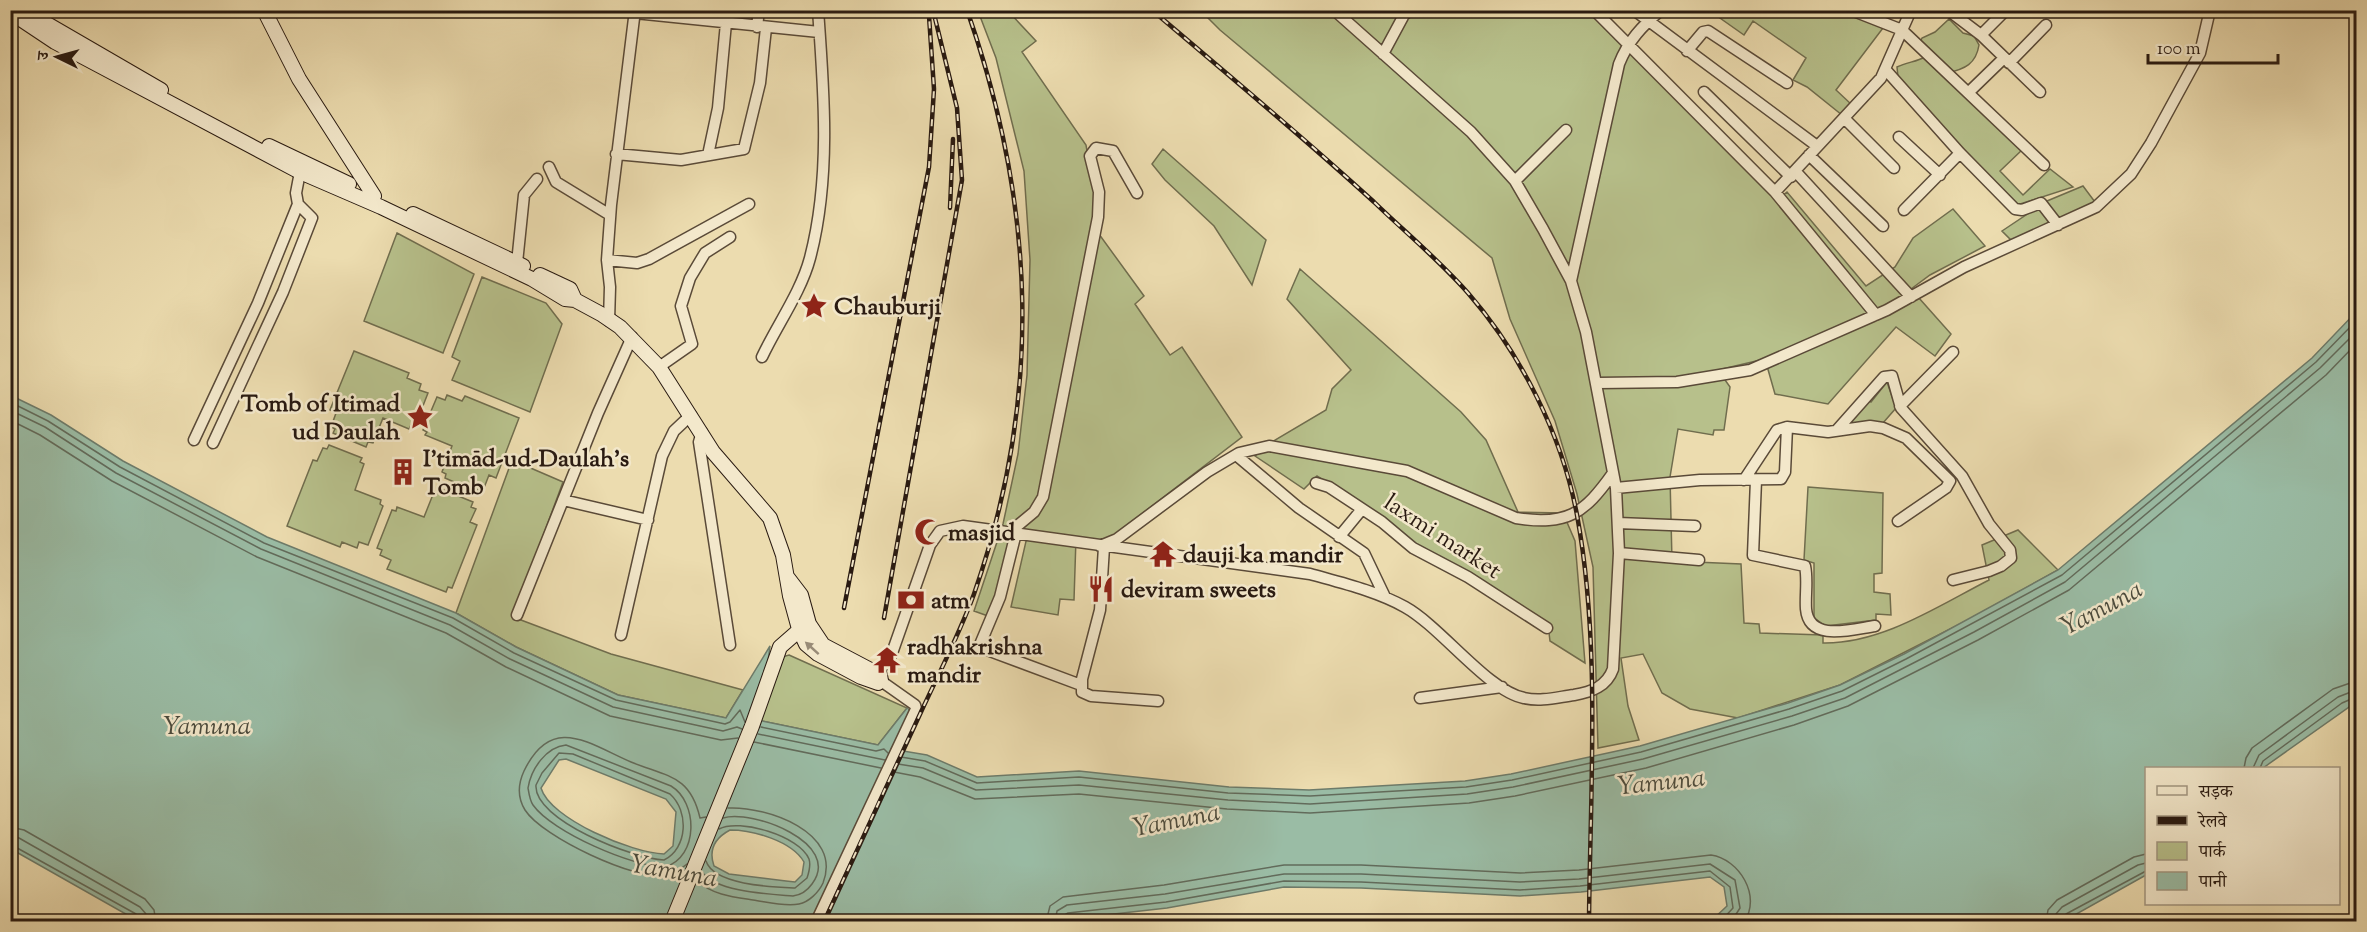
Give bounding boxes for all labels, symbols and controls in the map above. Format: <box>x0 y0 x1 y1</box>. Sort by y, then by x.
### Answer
north arrow <box>27 27 87 87</box>
scale bar <box>2148 27 2278 65</box>
text: 100 m <box>2157 37 2201 63</box>
text: उ <box>33 49 57 62</box>
place icon: Chauburji <box>799 291 829 321</box>
place label: Chauburji <box>834 291 941 325</box>
place label: Tomb of Itimad ud Daulah <box>241 388 401 450</box>
place icon: Tomb of Itimad ud Daulah <box>405 402 435 432</box>
place label: I'timād-ud-Daulah's Tomb <box>423 443 629 505</box>
building icon: I'timād-ud-Daulah's Tomb <box>388 457 418 487</box>
street label: laxmi market <box>1376 487 1507 588</box>
mosque icon: masjid <box>913 517 943 547</box>
place label: masjid <box>948 517 1016 551</box>
temple icon: dauji ka mandir <box>1148 539 1178 569</box>
place label: dauji ka mandir <box>1183 539 1344 573</box>
water label: Yamuna <box>2055 572 2150 646</box>
restaurant icon: deviram sweets <box>1086 574 1116 604</box>
place label: deviram sweets <box>1121 574 1276 608</box>
bank icon: atm <box>896 585 926 615</box>
place label: atm <box>931 585 970 619</box>
place label: radhakrishna mandir <box>907 631 1044 693</box>
one-way arrow <box>805 641 820 655</box>
temple icon: radhakrishna mandir <box>872 645 902 675</box>
water label: Yamuna <box>163 709 251 746</box>
water label: Yamuna <box>1616 760 1707 806</box>
legend <box>2145 767 2340 905</box>
text: सड़क <box>2198 780 2234 806</box>
water label: Yamuna <box>1130 795 1223 848</box>
text: रेलवे <box>2197 810 2228 836</box>
text: पार्क <box>2198 840 2227 866</box>
water label: Yamuna <box>627 847 720 898</box>
text: पानी <box>2198 870 2228 896</box>

